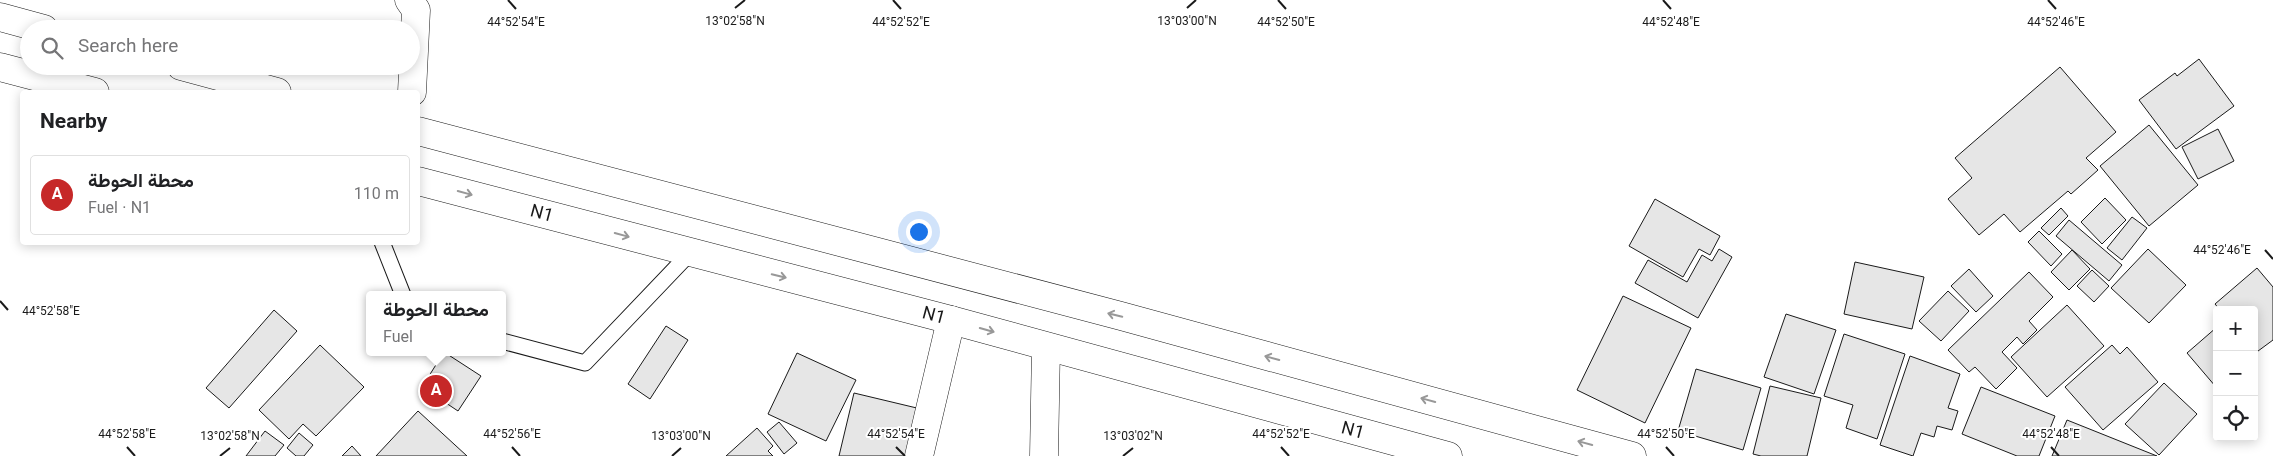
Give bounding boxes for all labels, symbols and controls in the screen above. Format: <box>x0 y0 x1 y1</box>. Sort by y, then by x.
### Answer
text: 13°02'58"N <box>705 13 765 31</box>
text: 13°03'00"N <box>1157 13 1217 31</box>
text: 44°52'54"E <box>487 14 545 32</box>
text: 44°52'52"E <box>872 14 930 32</box>
text: 44°52'50"E <box>1257 14 1315 32</box>
text: 44°52'48"E <box>1642 14 1700 32</box>
text: 44°52'46"E <box>2027 14 2085 32</box>
search box <box>20 20 420 75</box>
text: Search here <box>78 33 178 62</box>
icon: search <box>38 34 66 62</box>
text: Nearby <box>40 106 107 139</box>
text: محطة الحوطة <box>88 168 194 197</box>
text: A <box>52 183 62 208</box>
text: 110 m <box>354 183 399 208</box>
one-way arrow <box>456 189 472 198</box>
text: Fuel · N1 <box>88 197 151 222</box>
street label: N1 <box>527 198 556 231</box>
your location <box>906 219 932 245</box>
one-way arrow <box>613 230 629 240</box>
text: 44°52'46"E <box>2193 242 2251 260</box>
one-way arrow <box>771 271 787 281</box>
popup <box>366 291 506 356</box>
text: محطة الحوطة <box>383 297 489 326</box>
street label: N1 <box>919 300 948 333</box>
text: 44°52'58"E <box>22 303 80 321</box>
map controls <box>2213 306 2258 441</box>
button: + <box>2213 306 2258 351</box>
one-way arrow <box>1107 310 1123 319</box>
text: Fuel <box>383 326 413 351</box>
one-way arrow <box>979 326 995 335</box>
button: − <box>2213 351 2258 396</box>
one-way arrow <box>1264 352 1280 362</box>
pin: A <box>420 372 452 410</box>
one-way arrow <box>1421 395 1437 405</box>
button: locate <box>2213 396 2258 441</box>
street label: N1 <box>1338 415 1367 448</box>
text: 44°52'58"E <box>98 426 156 444</box>
text: 44°52'56"E <box>483 426 541 444</box>
text: 44°52'54"E <box>867 426 925 444</box>
text: 44°52'52"E <box>1252 426 1310 444</box>
text: 44°52'50"E <box>1637 426 1695 444</box>
text: 44°52'48"E <box>2022 426 2080 444</box>
text: 13°02'58"N <box>200 428 260 446</box>
text: 13°03'00"N <box>651 428 711 446</box>
text: 13°03'02"N <box>1103 428 1163 446</box>
one-way arrow <box>1578 438 1594 447</box>

